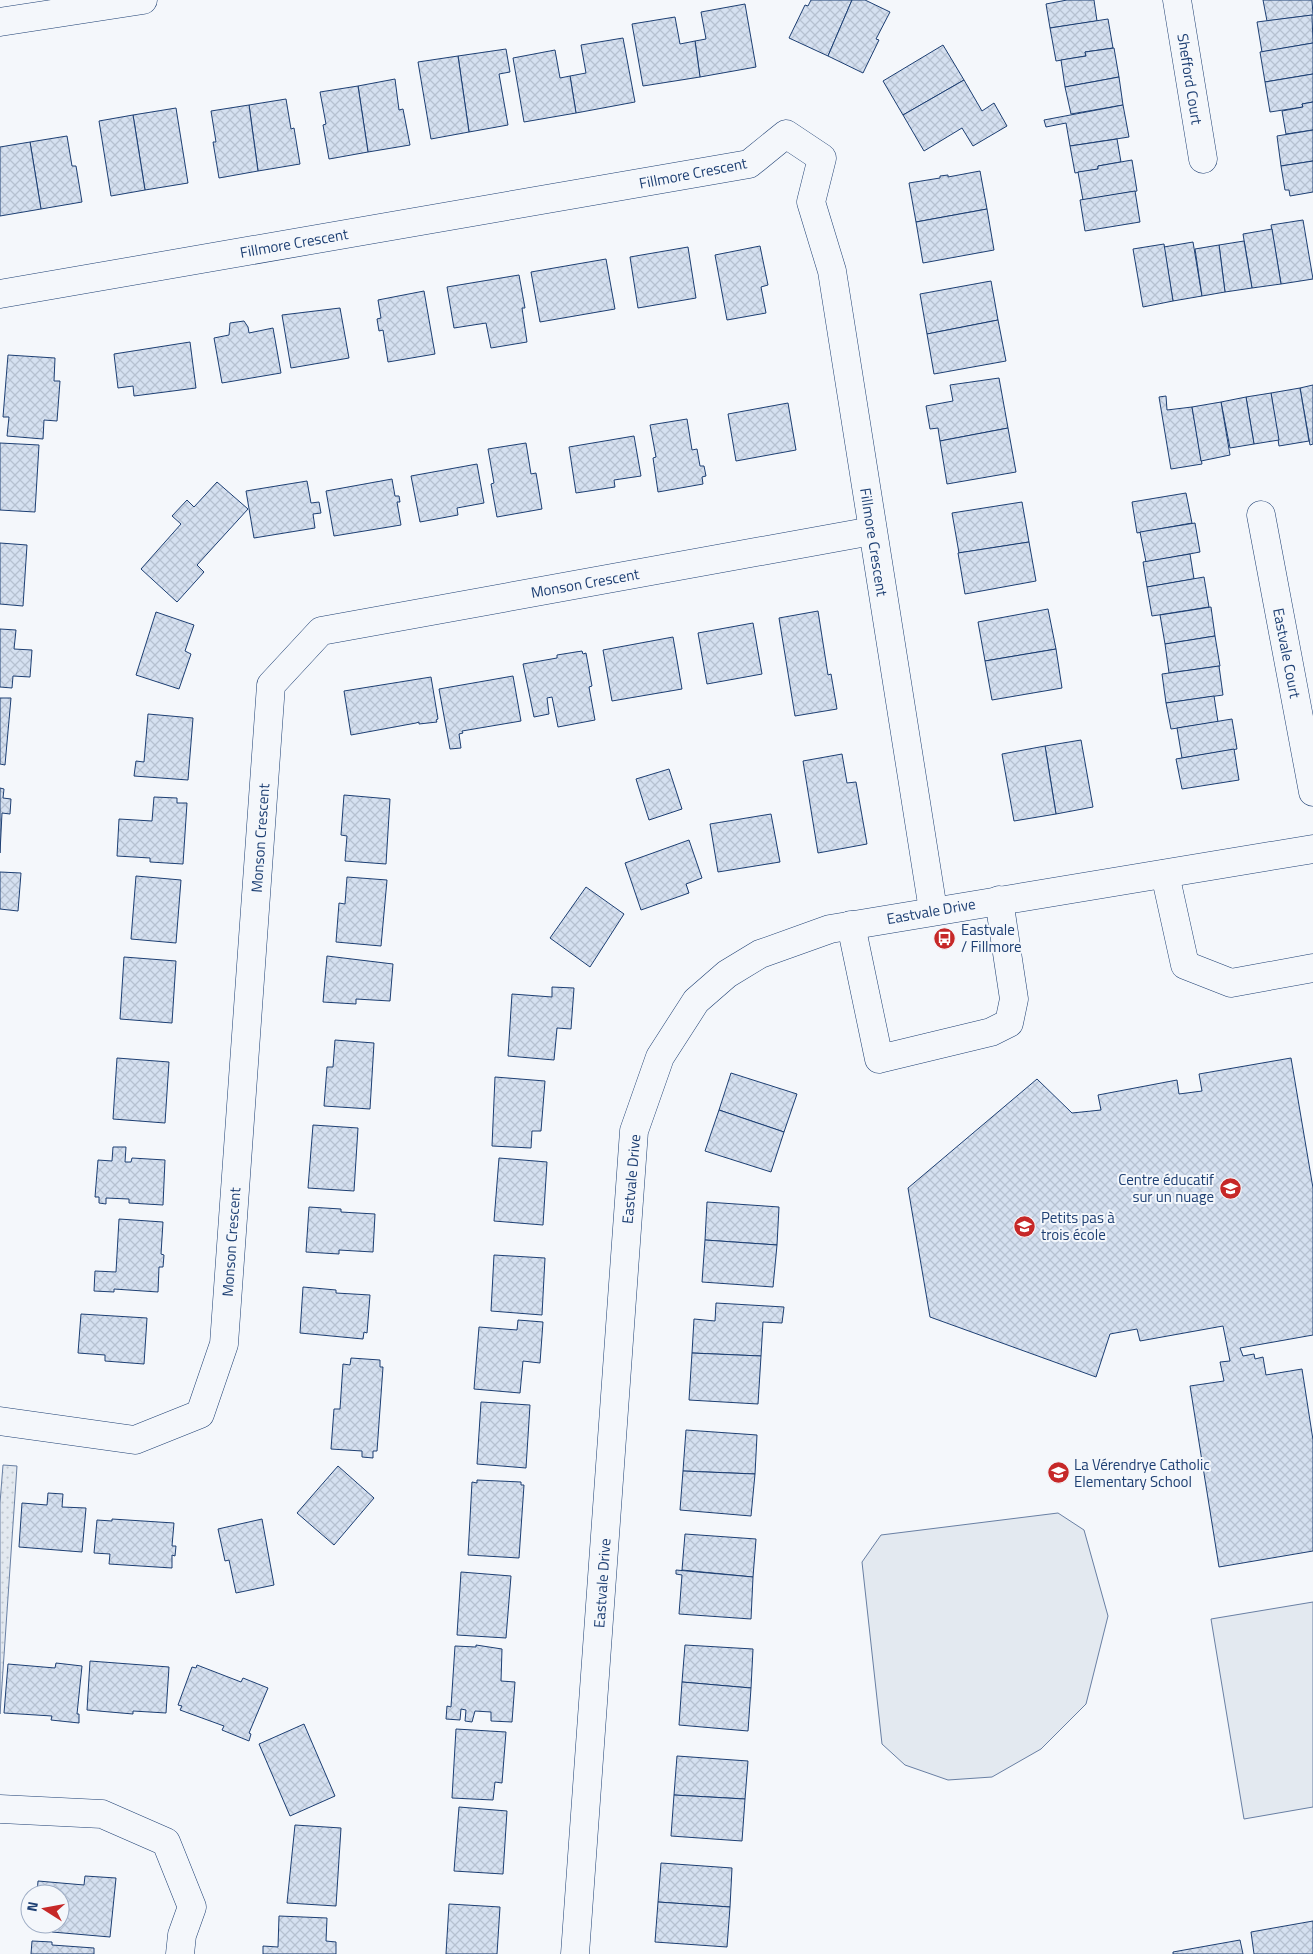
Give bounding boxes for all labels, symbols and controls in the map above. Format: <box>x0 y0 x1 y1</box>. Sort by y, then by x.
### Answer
street label: Shefford Court <box>1171 32 1209 127</box>
street label: Fillmore Crescent <box>637 151 750 195</box>
street label: Fillmore Crescent <box>238 222 351 264</box>
street label: Fillmore Crescent <box>854 486 894 599</box>
street label: Monson Crescent <box>529 562 642 604</box>
street label: Eastvale Court <box>1267 606 1307 701</box>
street label: Monson Crescent <box>245 782 275 894</box>
street label: Eastvale Drive <box>885 892 977 930</box>
place label: Eastvale / Fillmore <box>961 918 1022 958</box>
bus stop icon: Eastvale / Fillmore <box>933 926 957 950</box>
street label: Eastvale Drive <box>616 1133 646 1225</box>
place label: Centre éducatif sur un nuage <box>1118 1168 1214 1208</box>
school or university icon: Centre éducatif sur un nuage <box>1218 1176 1242 1200</box>
street label: Monson Crescent <box>216 1186 246 1298</box>
place label: Petits pas à trois école <box>1041 1206 1115 1246</box>
school or university icon: Petits pas à trois école <box>1013 1214 1037 1238</box>
place label: La Vérendrye Catholic Elementary School <box>1074 1453 1210 1493</box>
school or university icon: La Vérendrye Catholic Elementary School <box>1046 1461 1070 1485</box>
street label: Eastvale Drive <box>587 1537 617 1629</box>
north arrow <box>20 1884 70 1934</box>
text: N <box>21 1900 43 1913</box>

